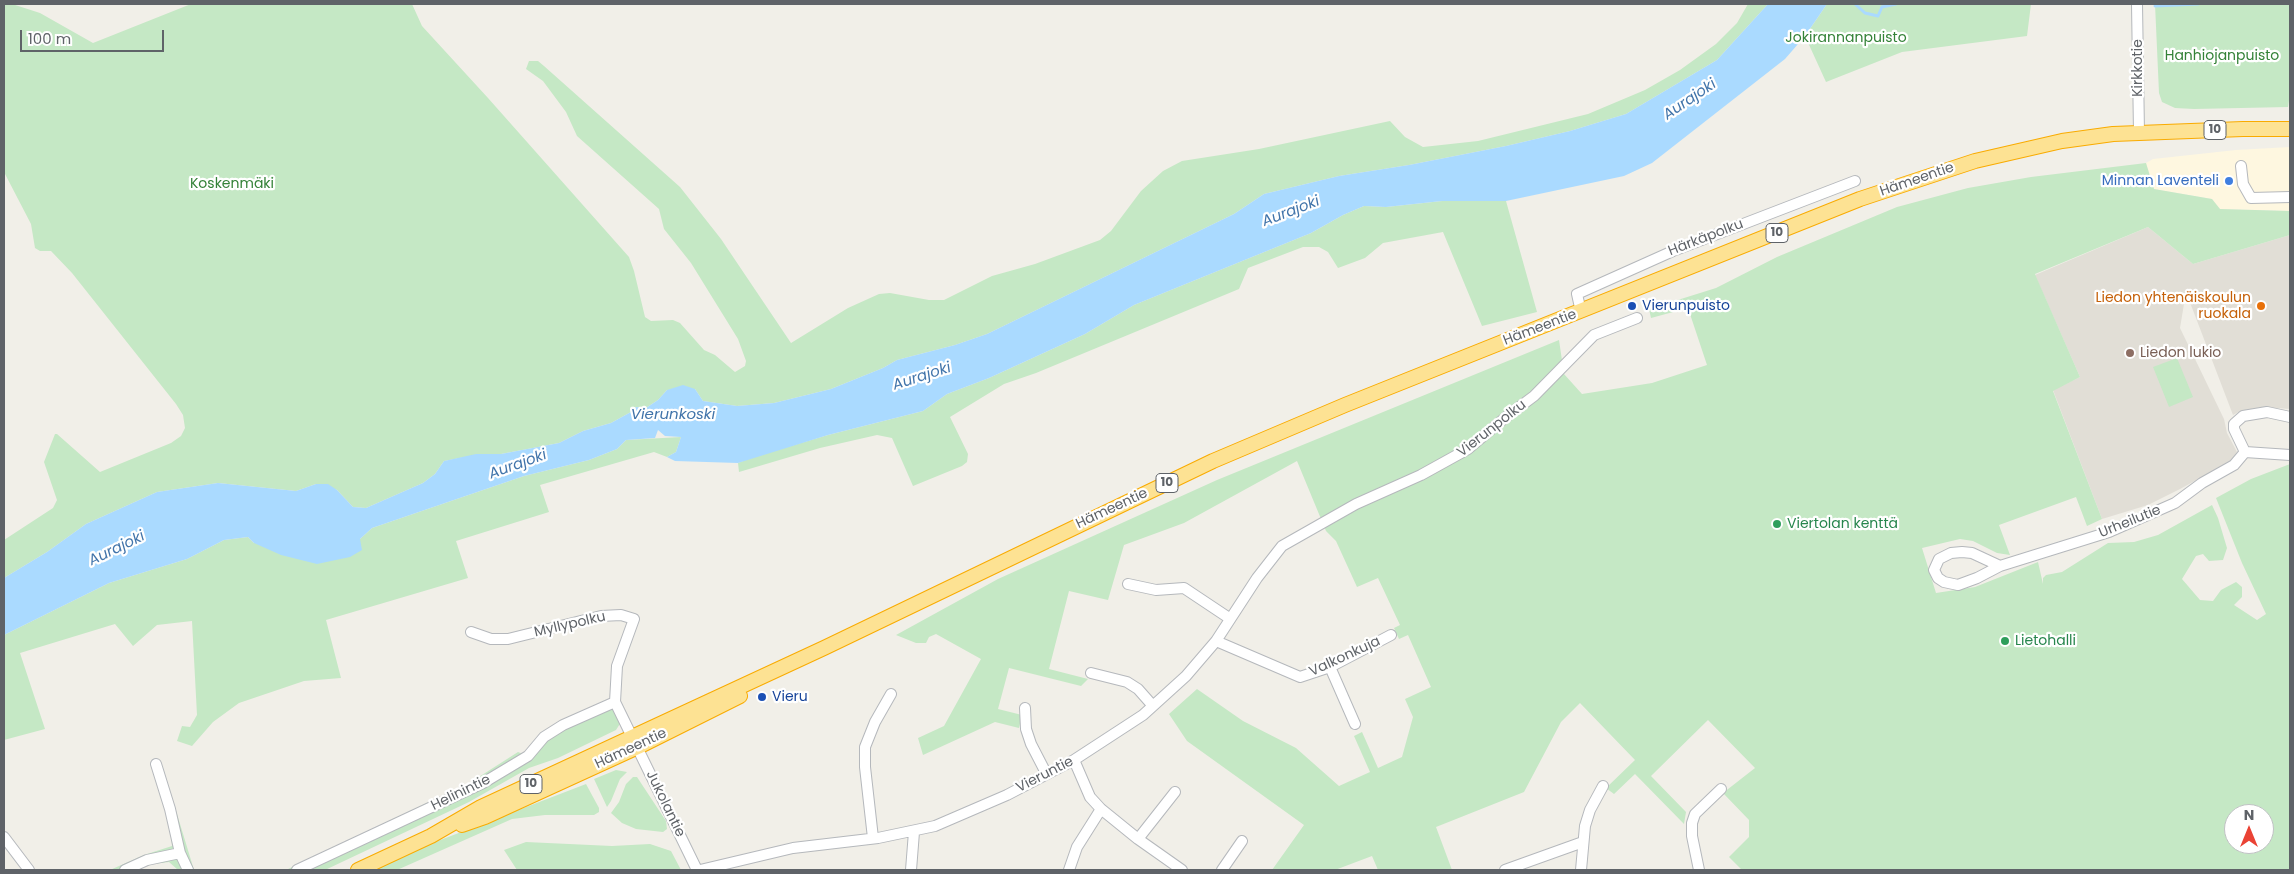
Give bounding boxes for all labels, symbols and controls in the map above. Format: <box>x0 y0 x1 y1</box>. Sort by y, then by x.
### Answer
scale bar <box>22 20 166 52</box>
text: 100 m <box>28 28 71 49</box>
park label: Jokirannanpuisto <box>1785 30 1907 46</box>
street label: Kirkkotie <box>2130 39 2146 97</box>
park label: Hanhiojanpuisto <box>2165 48 2279 64</box>
water label: Aurajoki <box>1660 76 1720 124</box>
road number: 10 <box>2204 120 2226 140</box>
street label: Hämeentie <box>1878 160 1956 200</box>
place label: Minnan Laventeli <box>2102 173 2219 189</box>
marker: Minnan Laventeli <box>2223 175 2235 187</box>
park label: Koskenmäki <box>190 176 274 192</box>
water label: Aurajoki <box>1260 193 1322 231</box>
street label: Härkäpolku <box>1666 216 1746 260</box>
road number: 10 <box>1766 224 1788 242</box>
place label: Liedon yhtenäiskoulun ruokala <box>2095 290 2251 322</box>
place label: Vierunpuisto <box>1642 298 1730 314</box>
marker: Vierunpuisto <box>1626 300 1638 312</box>
marker: Liedon yhtenäiskoulun ruokala <box>2255 300 2267 312</box>
street label: Hämeentie <box>1501 306 1579 350</box>
place label: Liedon lukio <box>2140 345 2221 361</box>
marker: Liedon lukio <box>2124 347 2136 359</box>
water label: Aurajoki <box>891 359 953 395</box>
street label: Vierunpolku <box>1454 397 1530 461</box>
water label: Vierunkoski <box>631 406 715 424</box>
water label: Aurajoki <box>487 446 549 484</box>
road number: 10 <box>1156 473 1178 492</box>
street label: Hämeentie <box>1074 485 1150 533</box>
street label: Urheilutie <box>2097 502 2163 542</box>
place label: Viertolan kenttä <box>1787 516 1898 532</box>
marker: Viertolan kenttä <box>1771 518 1783 530</box>
water label: Aurajoki <box>86 528 148 570</box>
street label: Myllypolku <box>533 609 607 641</box>
street label: Valkonkuja <box>1307 633 1383 681</box>
place label: Lietohalli <box>2015 633 2076 649</box>
marker: Lietohalli <box>1999 635 2011 647</box>
place label: Vieru <box>772 689 808 705</box>
marker: Vieru <box>756 691 768 703</box>
street label: Hämeentie <box>593 725 669 773</box>
street label: Vieruntie <box>1014 753 1076 797</box>
street label: Jukolantie <box>642 768 688 840</box>
street label: Helinintie <box>429 771 493 815</box>
road number: 10 <box>520 774 542 794</box>
north arrow <box>2224 804 2274 854</box>
text: N <box>2244 805 2254 825</box>

